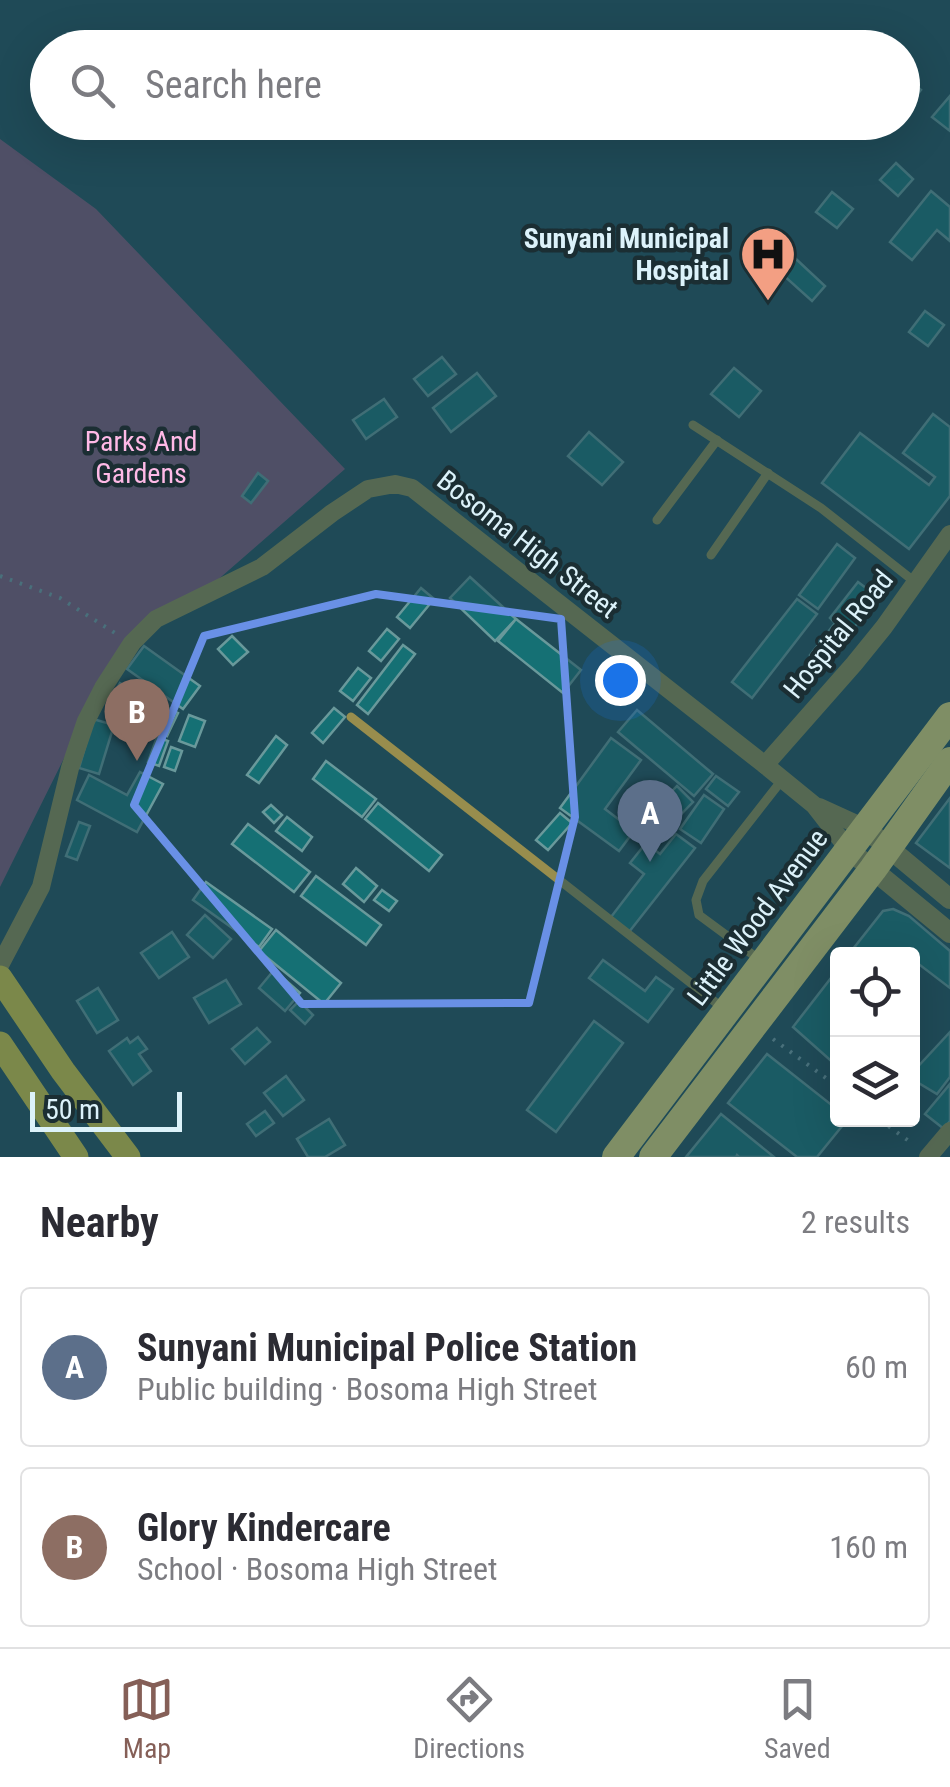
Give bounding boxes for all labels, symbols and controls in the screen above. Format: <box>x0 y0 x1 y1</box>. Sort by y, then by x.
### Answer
search box <box>30 30 920 140</box>
icon: search <box>65 58 120 113</box>
text: Search here <box>145 63 322 107</box>
place label: Sunyani Municipal Hospital <box>524 222 729 287</box>
hospital icon: Sunyani Municipal Hospital <box>738 224 798 303</box>
park label: Parks And Gardens <box>85 425 197 490</box>
street label: Bosoma High Street <box>431 464 625 625</box>
street label: Hospital Road <box>777 564 900 705</box>
your location <box>595 655 646 706</box>
pin: B <box>104 678 170 761</box>
pin: A <box>618 780 682 862</box>
street label: Little Wood Avenue <box>680 823 834 1012</box>
map controls <box>830 947 920 1127</box>
button: locate <box>830 947 920 1037</box>
button: layers <box>830 1037 920 1127</box>
scale bar <box>30 1087 182 1132</box>
text: 50 m <box>45 1093 100 1126</box>
text: Nearby <box>40 1198 159 1247</box>
text: 2 results <box>801 1203 910 1241</box>
text: Sunyani Municipal Police Station <box>137 1326 637 1370</box>
text: A <box>65 1348 84 1386</box>
text: 60 m <box>845 1348 908 1386</box>
text: Public building · Bosoma High Street <box>137 1370 597 1408</box>
text: Glory Kindercare <box>137 1506 391 1550</box>
text: B <box>66 1528 83 1566</box>
text: 160 m <box>829 1528 908 1566</box>
text: School · Bosoma High Street <box>137 1550 497 1588</box>
tab: Map <box>119 1672 174 1765</box>
tab: Directions <box>413 1672 525 1765</box>
tab: Saved <box>764 1672 831 1765</box>

